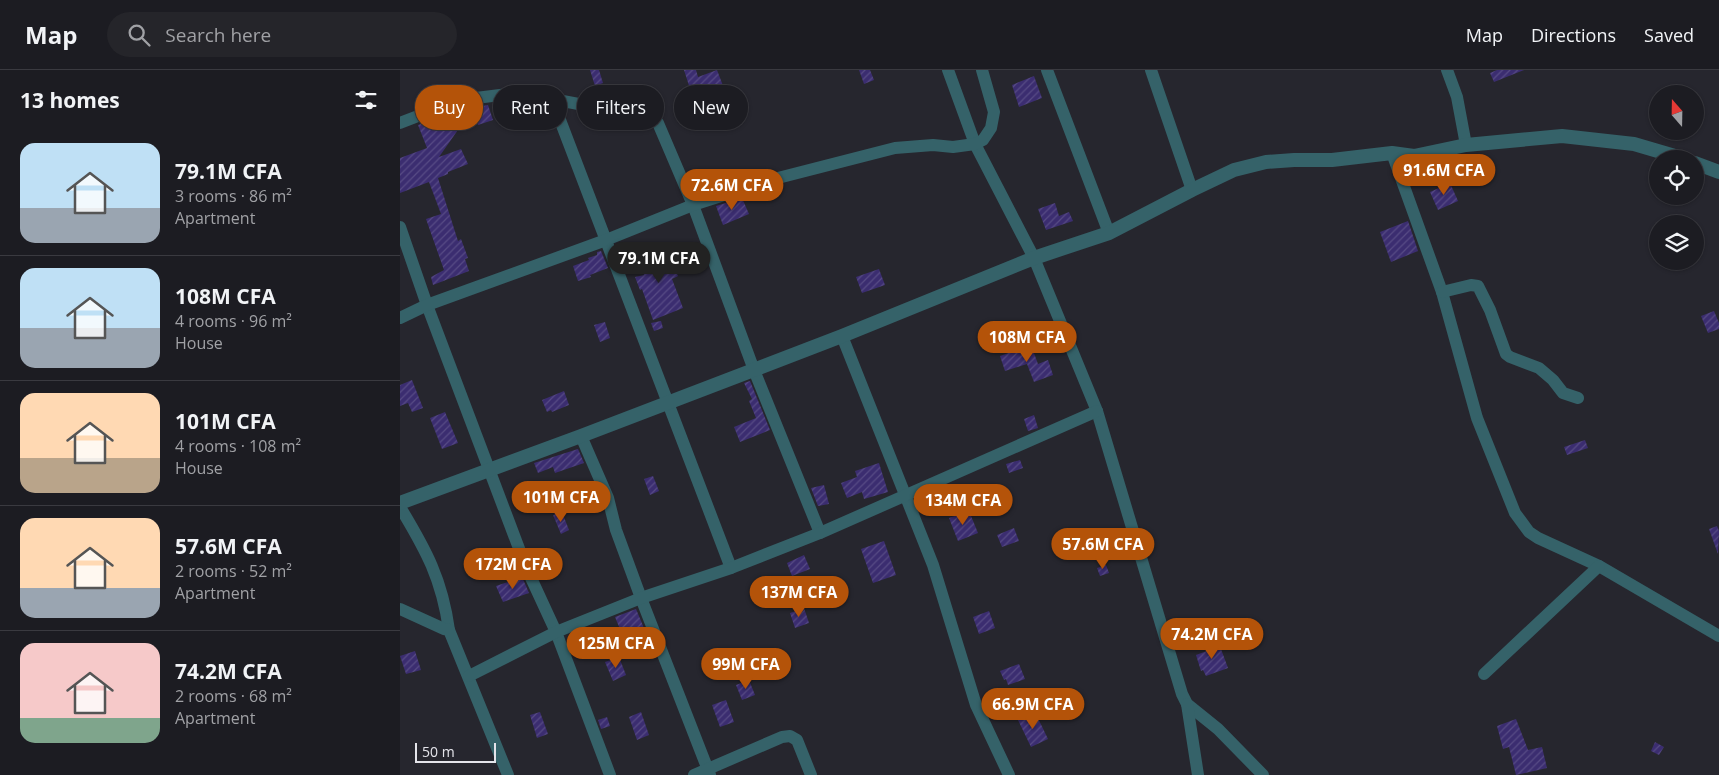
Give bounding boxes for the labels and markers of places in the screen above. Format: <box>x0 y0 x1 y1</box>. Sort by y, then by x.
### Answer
pin: 91.6M CFA <box>1387 154 1501 196</box>
pin: 72.6M CFA <box>675 168 789 211</box>
pin: 79.1M CFA <box>602 242 716 284</box>
pin: 108M CFA <box>975 320 1079 363</box>
pin: 101M CFA <box>509 480 613 523</box>
pin: 134M CFA <box>911 484 1015 526</box>
pin: 57.6M CFA <box>1046 528 1160 570</box>
pin: 172M CFA <box>461 548 565 590</box>
pin: 137M CFA <box>747 576 851 618</box>
pin: 74.2M CFA <box>1155 618 1269 660</box>
pin: 125M CFA <box>564 626 668 669</box>
pin: 99M CFA <box>700 648 792 690</box>
pin: 66.9M CFA <box>976 688 1090 730</box>

